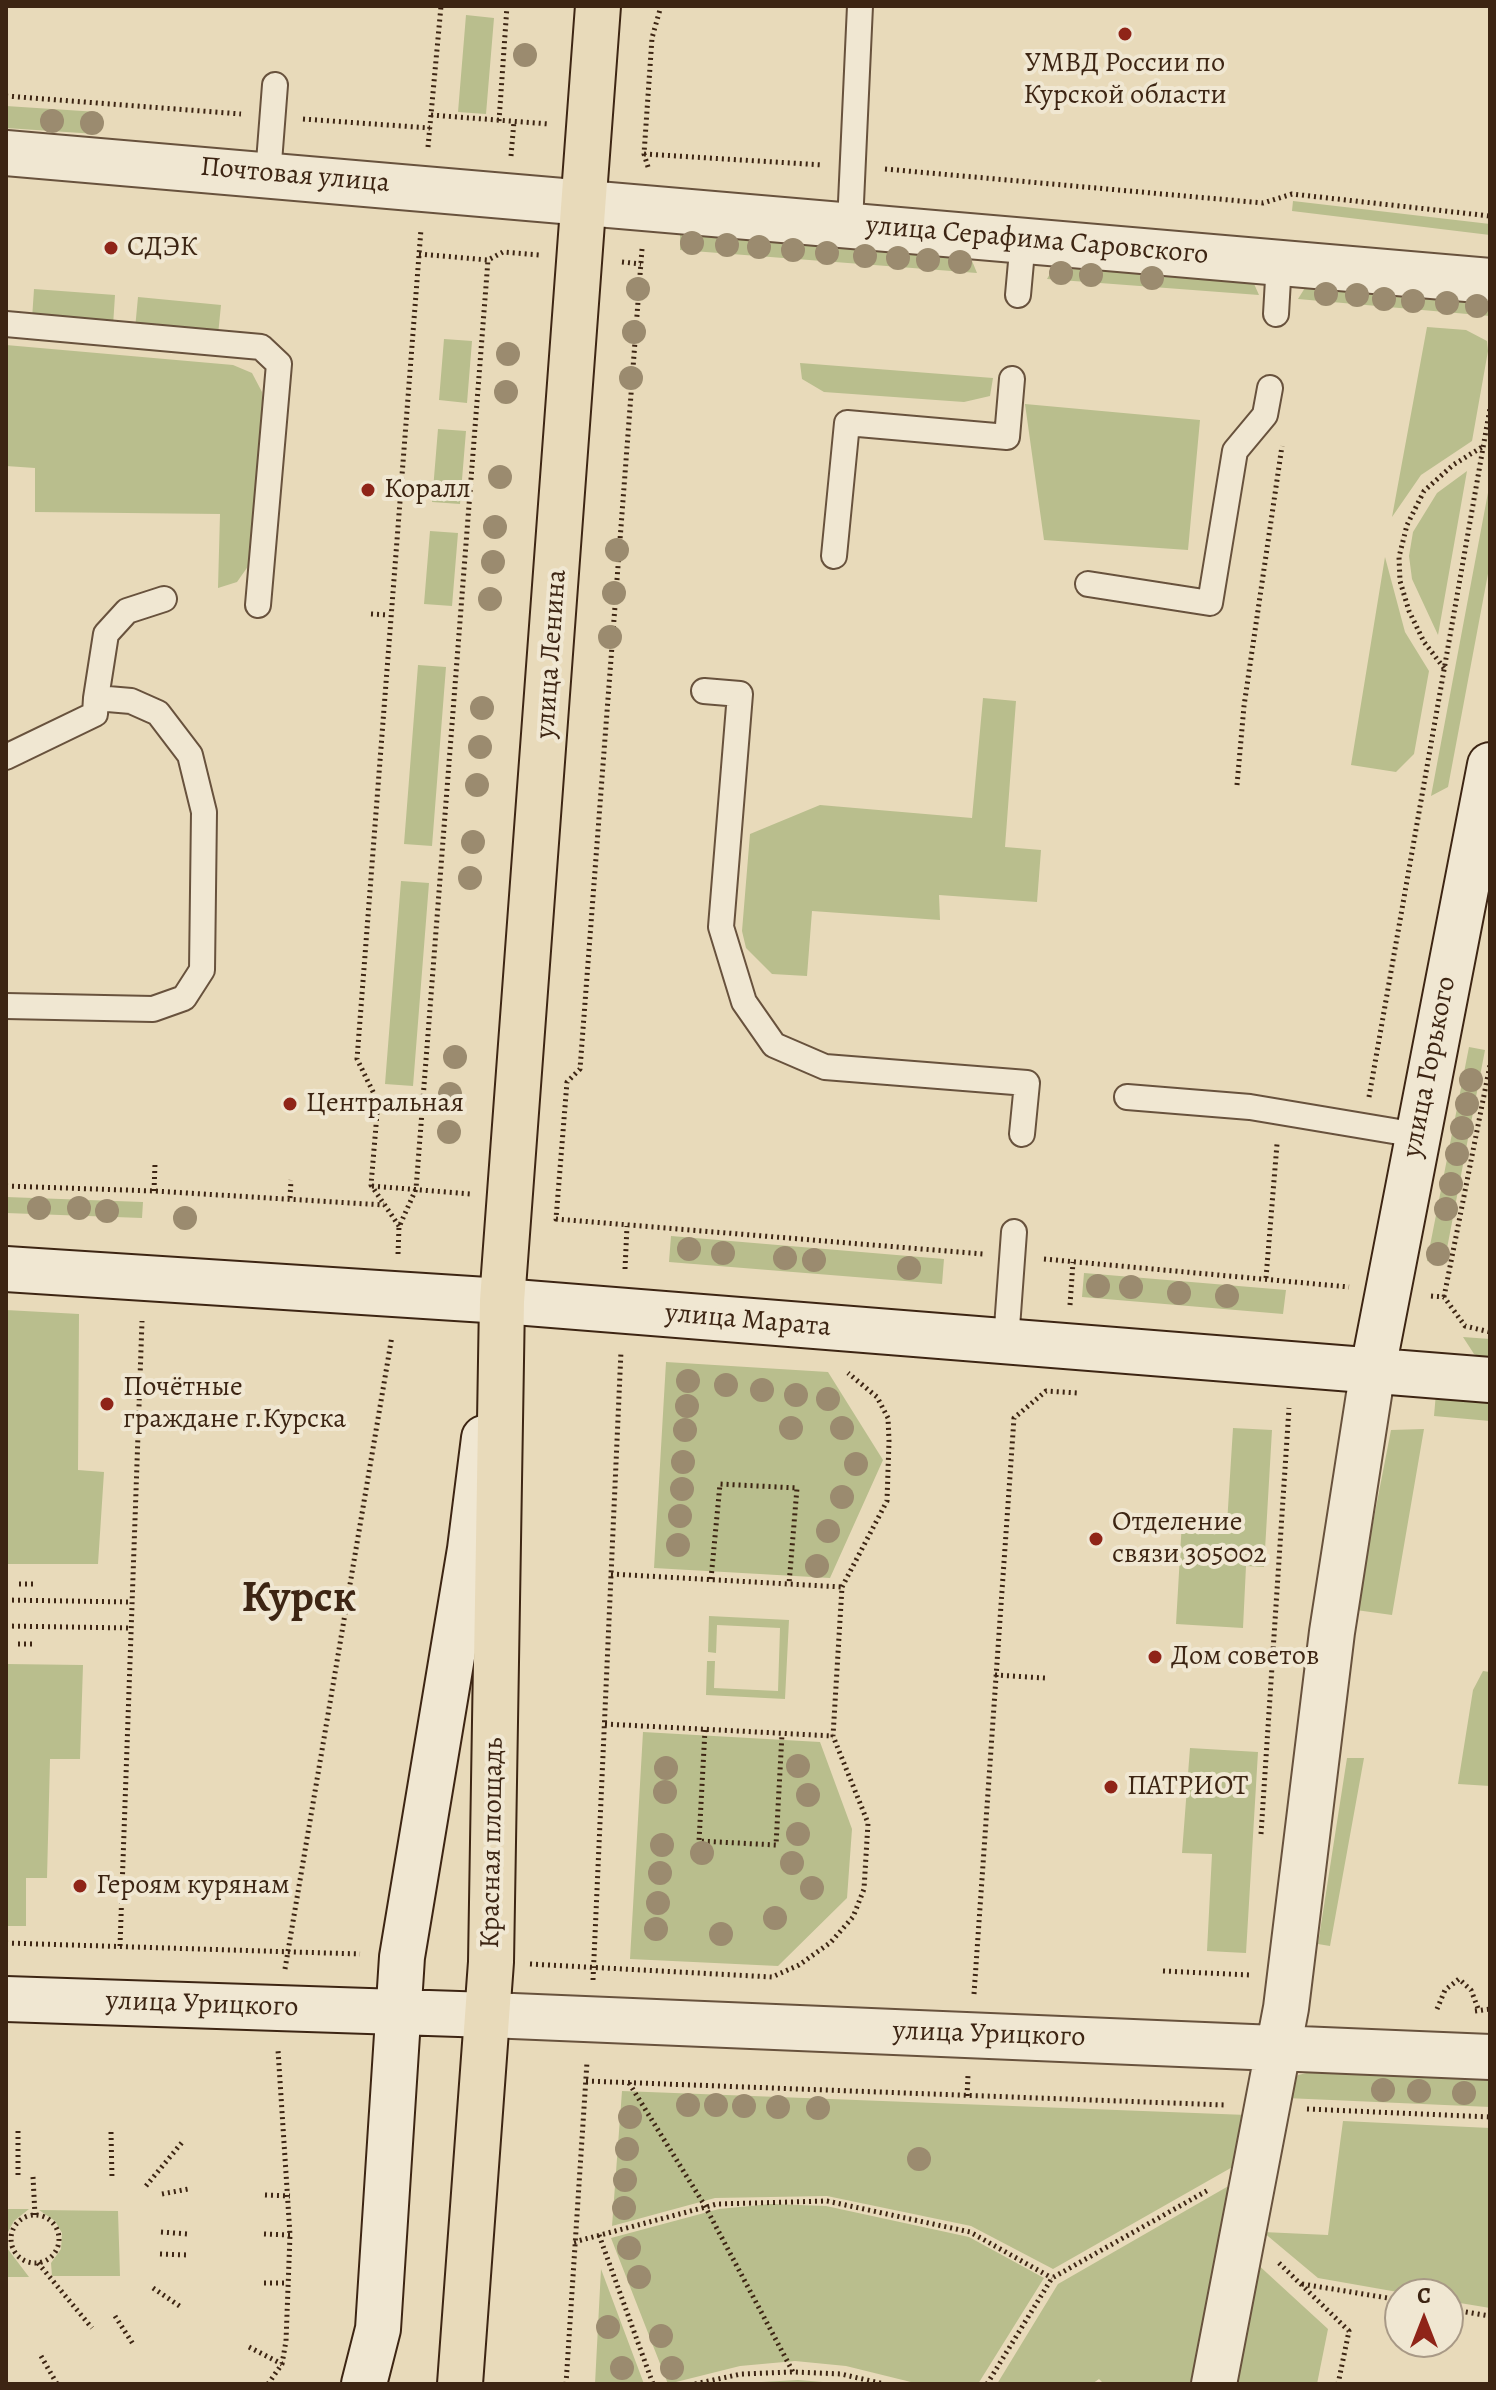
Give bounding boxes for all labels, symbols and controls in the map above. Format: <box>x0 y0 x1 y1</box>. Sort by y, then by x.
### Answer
marker: УМВД России по Курской области <box>1116 25 1134 43</box>
place label: УМВД России по Курской области <box>1023 47 1227 113</box>
street label: Почтовая улица <box>199 151 391 201</box>
street label: улица Серафима Саровского <box>864 209 1210 273</box>
place label: СДЭК <box>127 231 198 265</box>
marker: СДЭК <box>102 239 120 257</box>
place label: Коралл <box>384 473 471 507</box>
marker: Коралл <box>359 481 377 499</box>
street label: улица Ленина <box>529 568 575 740</box>
street label: улица Горького <box>1396 973 1464 1161</box>
place label: Центральная <box>306 1087 464 1121</box>
marker: Центральная <box>281 1095 299 1113</box>
street label: улица Марата <box>664 1297 832 1345</box>
place label: Почётные граждане г.Курска <box>123 1371 346 1437</box>
marker: Почётные граждане г.Курска <box>98 1395 116 1413</box>
place label: Отделение связи 305002 <box>1112 1506 1267 1572</box>
marker: Отделение связи 305002 <box>1087 1530 1105 1548</box>
district label: Курск <box>241 1574 357 1626</box>
place label: Дом советов <box>1171 1640 1319 1674</box>
marker: Дом советов <box>1146 1648 1164 1666</box>
street label: Красная площадь <box>474 1737 512 1949</box>
place label: ПАТРИОТ <box>1127 1770 1248 1804</box>
marker: ПАТРИОТ <box>1102 1778 1120 1796</box>
place label: Героям курянам <box>96 1869 290 1903</box>
marker: Героям курянам <box>71 1877 89 1895</box>
street label: улица Урицкого <box>105 1985 299 2025</box>
street label: улица Урицкого <box>892 2015 1086 2055</box>
north arrow <box>1384 2278 1464 2358</box>
text: С <box>1417 2281 1431 2311</box>

